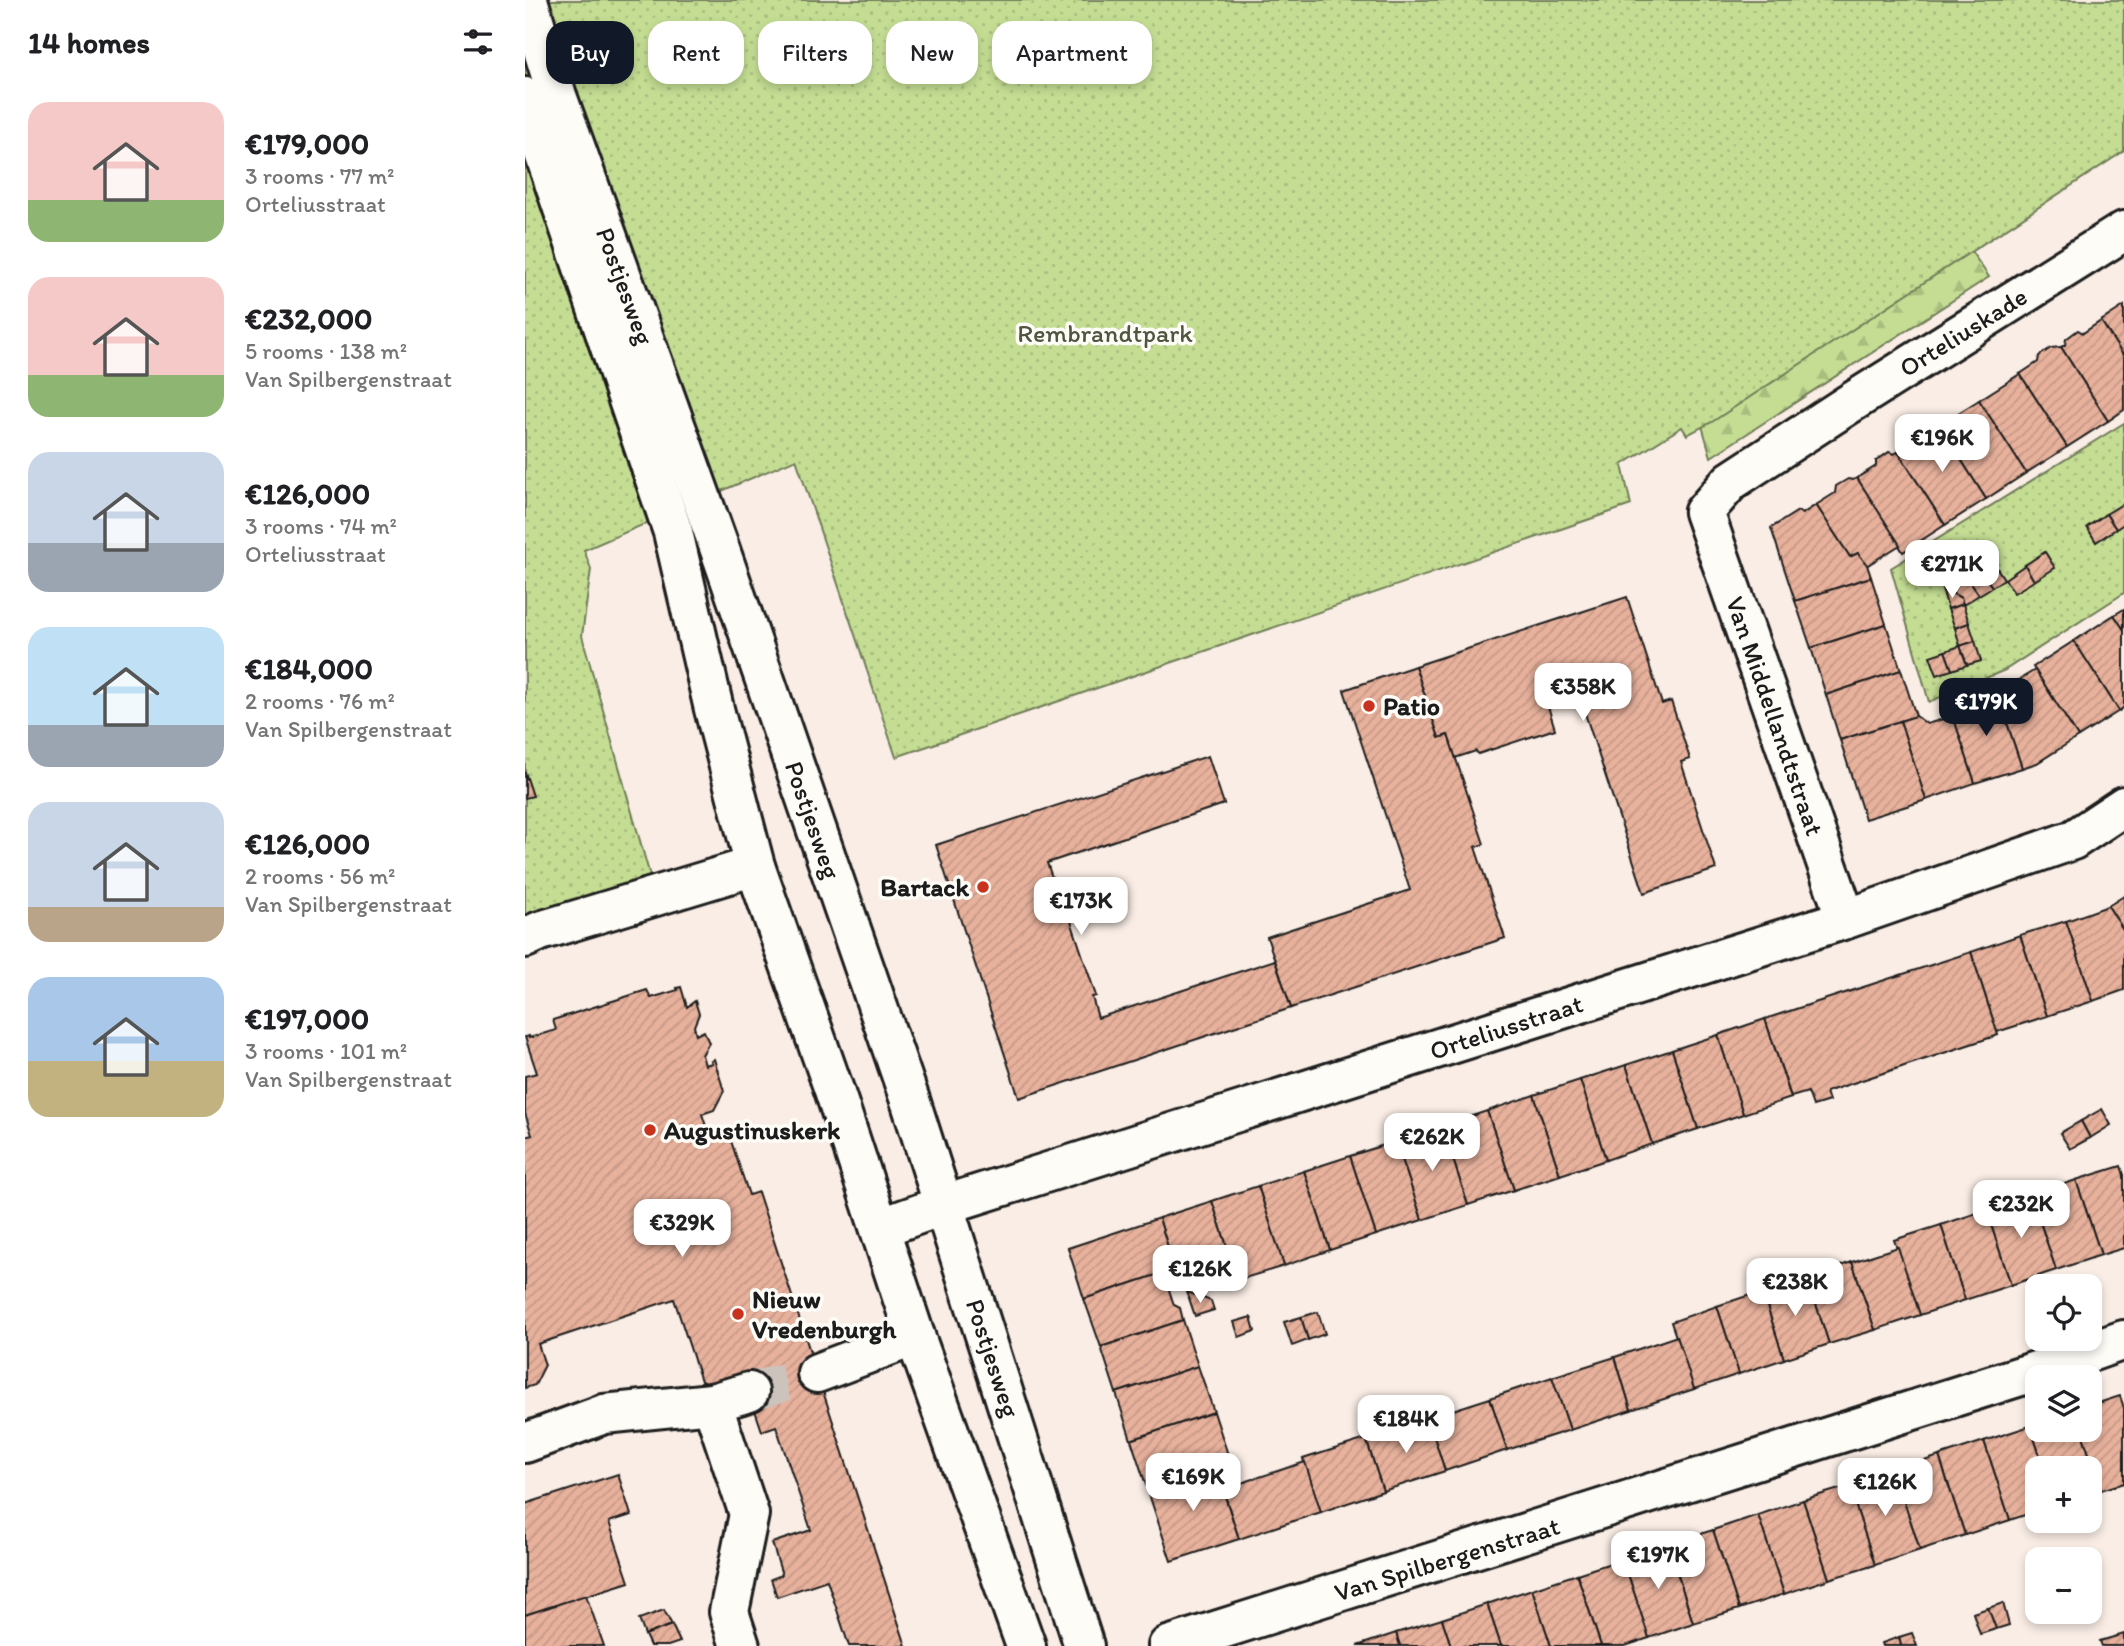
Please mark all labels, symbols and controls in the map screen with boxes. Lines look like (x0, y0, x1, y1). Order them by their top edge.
chip: Buy (546, 21, 634, 84)
chip: Rent (648, 21, 744, 84)
chip: Filters (758, 21, 872, 84)
chip: New (886, 21, 978, 84)
chip: Apartment (992, 21, 1152, 84)
icon: filters (459, 23, 497, 61)
text: 14 homes (28, 24, 150, 61)
text: €179,000 (245, 125, 369, 162)
icon: home (84, 130, 168, 214)
text: 3 rooms · 77 m² (245, 162, 395, 190)
text: Orteliusstraat (245, 190, 386, 218)
street label: Postjesweg (589, 223, 661, 350)
street label: Orteliuskade (1893, 280, 2033, 384)
text: €232,000 (245, 300, 373, 337)
icon: home (84, 305, 168, 389)
park label: Rembrandtpark (1017, 317, 1193, 349)
text: 5 rooms · 138 m² (245, 337, 407, 365)
text: Van Spilbergenstraat (245, 365, 452, 393)
pin: €196K (1893, 414, 1991, 474)
text: €196K (1911, 423, 1973, 451)
text: €126,000 (245, 475, 370, 512)
icon: home (84, 480, 168, 564)
text: 3 rooms · 74 m² (245, 512, 397, 540)
text: Orteliusstraat (245, 540, 386, 568)
pin: €271K (1903, 540, 2001, 600)
text: €271K (1921, 549, 1983, 577)
street label: Van Middellandtstraat (1719, 592, 1831, 840)
text: €184,000 (245, 650, 373, 687)
icon: home (84, 655, 168, 739)
pin: €358K (1534, 664, 1632, 723)
text: €358K (1550, 672, 1616, 700)
pin: €179K (1937, 678, 2035, 738)
text: 2 rooms · 76 m² (245, 687, 395, 715)
text: €179K (1955, 687, 2017, 715)
place label: Patio (1383, 690, 1440, 722)
marker: Patio (1361, 698, 1377, 714)
text: Van Spilbergenstraat (245, 715, 452, 743)
street label: Postjesweg (778, 757, 848, 884)
text: €126,000 (245, 825, 370, 862)
icon: home (84, 830, 168, 914)
text: 2 rooms · 56 m² (245, 862, 396, 890)
place label: Bartack (880, 871, 970, 903)
pin: €173K (1032, 878, 1130, 937)
marker: Bartack (975, 879, 991, 895)
text: €173K (1050, 886, 1112, 914)
text: Van Spilbergenstraat (245, 890, 452, 918)
street label: Orteliusstraat (1425, 987, 1587, 1067)
text: €197,000 (245, 1000, 369, 1037)
icon: home (84, 1005, 168, 1089)
text: 3 rooms · 101 m² (245, 1037, 407, 1065)
text: Van Spilbergenstraat (245, 1065, 452, 1093)
place label: Augustinuskerk (663, 1114, 841, 1146)
pin: €262K (1383, 1114, 1481, 1173)
marker: Augustinuskerk (642, 1122, 658, 1138)
text: €262K (1400, 1122, 1464, 1150)
pin: €232K (1972, 1180, 2070, 1240)
text: €232K (1989, 1189, 2053, 1217)
pin: €329K (633, 1200, 731, 1259)
text: €329K (650, 1208, 714, 1236)
pin: €126K (1151, 1246, 1249, 1305)
text: €126K (1169, 1254, 1231, 1282)
pin: €238K (1746, 1258, 1844, 1318)
text: €238K (1762, 1267, 1828, 1295)
map controls (2025, 1274, 2102, 1624)
button: locate (2025, 1274, 2102, 1351)
place label: Nieuw Vredenburgh (752, 1283, 897, 1345)
street label: Postjesweg (959, 1295, 1027, 1422)
marker: Nieuw Vredenburgh (730, 1306, 746, 1322)
button: layers (2025, 1365, 2102, 1442)
pin: €184K (1357, 1396, 1455, 1455)
text: €184K (1374, 1404, 1438, 1432)
pin: €169K (1144, 1454, 1242, 1513)
button: + (2025, 1456, 2102, 1533)
pin: €126K (1836, 1458, 1934, 1518)
text: €169K (1162, 1462, 1224, 1490)
text: €126K (1854, 1467, 1916, 1495)
street label: Van Spilbergenstraat (1331, 1509, 1564, 1608)
pin: €197K (1609, 1532, 1707, 1591)
text: €197K (1627, 1540, 1689, 1568)
button: − (2025, 1547, 2102, 1624)

